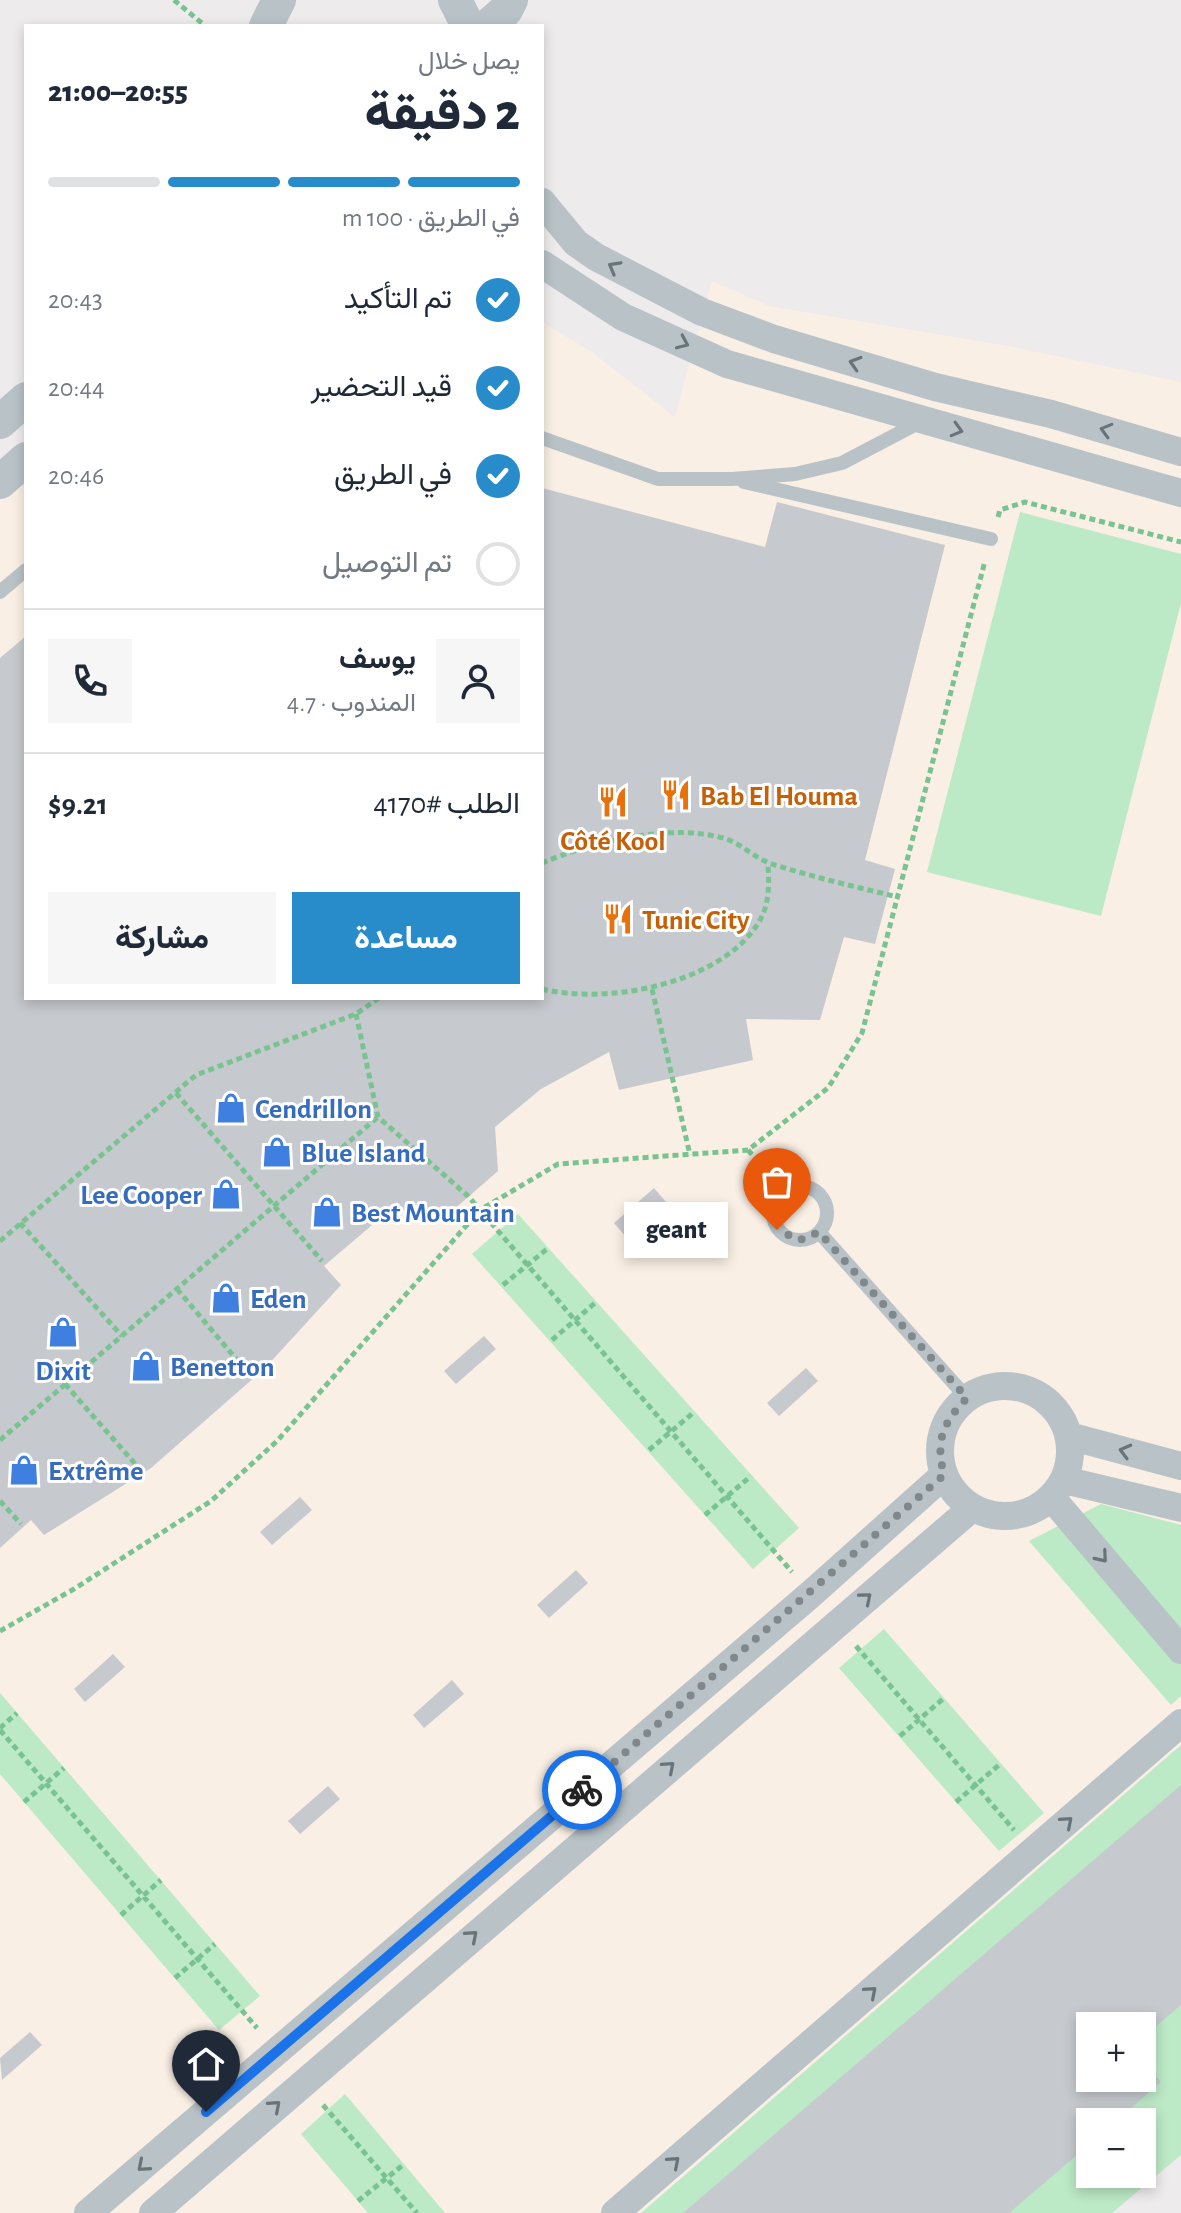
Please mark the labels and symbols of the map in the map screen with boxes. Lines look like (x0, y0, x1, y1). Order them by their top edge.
one-way arrow (609, 261, 623, 277)
one-way arrow (675, 333, 689, 349)
one-way arrow (849, 356, 862, 372)
one-way arrow (949, 421, 963, 437)
one-way arrow (1100, 423, 1114, 439)
restaurant icon: Bab El Houma (659, 778, 693, 812)
place label: Bab El Houma (700, 783, 858, 811)
restaurant icon: Côté Kool (596, 785, 630, 819)
place label: Côté Kool (560, 828, 666, 856)
restaurant icon: Tunic City (601, 902, 635, 936)
place label: Tunic City (642, 907, 750, 935)
shop icon: Cendrillon (214, 1091, 248, 1125)
place label: Cendrillon (255, 1096, 372, 1124)
shop icon: Blue Island (260, 1135, 294, 1169)
place label: Blue Island (301, 1140, 426, 1168)
pin (743, 1148, 811, 1230)
shop icon: Lee Cooper (209, 1177, 243, 1211)
place label: Lee Cooper (80, 1182, 202, 1210)
shop icon: Best Mountain (310, 1195, 344, 1229)
place label: Best Mountain (351, 1200, 515, 1228)
callout: geant (625, 1202, 729, 1258)
shop icon: Eden (209, 1281, 243, 1315)
place label: Eden (250, 1286, 307, 1314)
shop icon: Dixit (46, 1315, 80, 1349)
shop icon: Benetton (129, 1349, 163, 1383)
place label: Benetton (170, 1354, 275, 1382)
place label: Dixit (35, 1358, 91, 1386)
one-way arrow (1118, 1444, 1132, 1460)
shop icon: Extrême (7, 1453, 41, 1487)
place label: Extrême (48, 1458, 143, 1486)
one-way arrow (1092, 1547, 1107, 1562)
one-way arrow (857, 1593, 872, 1608)
courier (542, 1750, 622, 1830)
one-way arrow (660, 1762, 674, 1777)
one-way arrow (1058, 1817, 1073, 1832)
one-way arrow (462, 1931, 477, 1946)
one-way arrow (861, 1987, 876, 2002)
pin (172, 2030, 240, 2112)
one-way arrow (265, 2101, 280, 2116)
one-way arrow (138, 2156, 153, 2171)
one-way arrow (665, 2157, 680, 2172)

